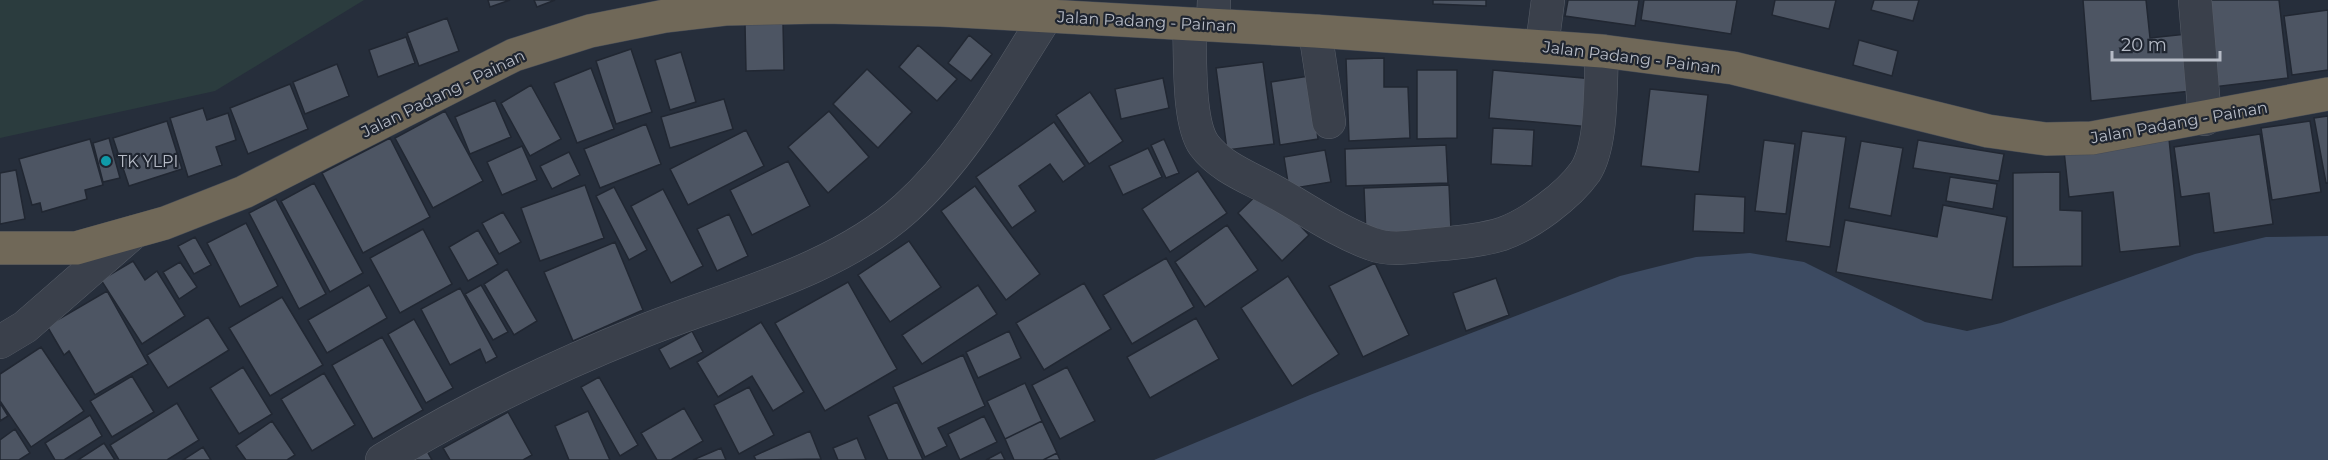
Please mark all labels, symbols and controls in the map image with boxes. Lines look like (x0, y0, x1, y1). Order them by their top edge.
street label: Jalan Padang - Painan (1056, 7, 1237, 36)
scale bar (2112, 24, 2220, 62)
text: 20 m (2121, 34, 2167, 56)
street label: Jalan Padang - Painan (1541, 37, 1722, 78)
street label: Jalan Padang - Painan (357, 46, 528, 142)
street label: Jalan Padang - Painan (2088, 98, 2269, 148)
place label: TK YLPI (118, 152, 178, 171)
marker: TK YLPI (99, 154, 113, 168)

